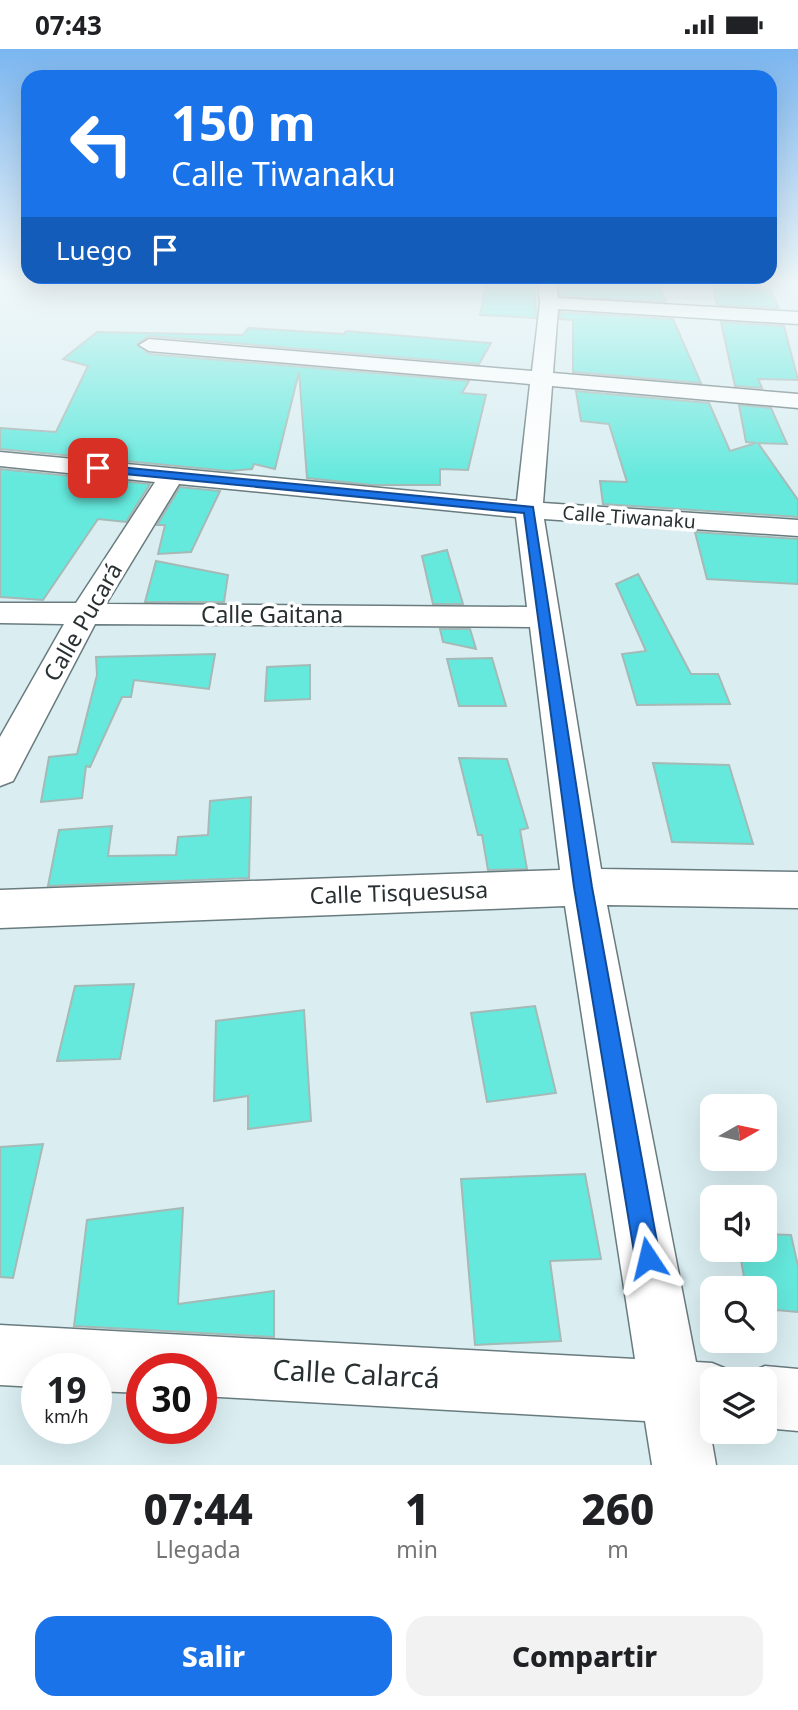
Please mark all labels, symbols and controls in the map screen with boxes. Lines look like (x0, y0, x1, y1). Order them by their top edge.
text: 07:43 (35, 7, 102, 43)
text: 150 m (171, 89, 316, 155)
icon: left (56, 98, 147, 189)
text: Calle Tiwanaku (171, 152, 396, 195)
icon: arrive (146, 231, 184, 269)
text: Luego (56, 232, 132, 268)
pin (68, 438, 128, 498)
icon: arrive (79, 449, 117, 487)
street label: Calle Tiwanaku (562, 499, 696, 535)
street label: Calle Pucará (35, 556, 129, 687)
street label: Calle Gaitana (201, 598, 343, 630)
street label: Calle Tisquesusa (309, 873, 489, 911)
north arrow (700, 1094, 777, 1171)
map controls (700, 1094, 777, 1444)
button: sound (700, 1185, 777, 1262)
position arrow (611, 1221, 685, 1295)
button: search (700, 1276, 777, 1353)
street label: Calle Calarcá (271, 1350, 441, 1396)
speed limit sign: 30 (126, 1353, 217, 1444)
text: 19 (46, 1366, 87, 1413)
button: layers (700, 1367, 777, 1444)
text: km/h (44, 1404, 89, 1428)
text: 07:44 (144, 1480, 253, 1537)
text: 1 (405, 1480, 429, 1537)
text: 260 (582, 1480, 654, 1537)
text: Llegada (156, 1533, 241, 1565)
text: min (396, 1533, 438, 1565)
text: m (607, 1533, 629, 1565)
button: Salir (35, 1616, 392, 1696)
button: Compartir (406, 1616, 763, 1696)

